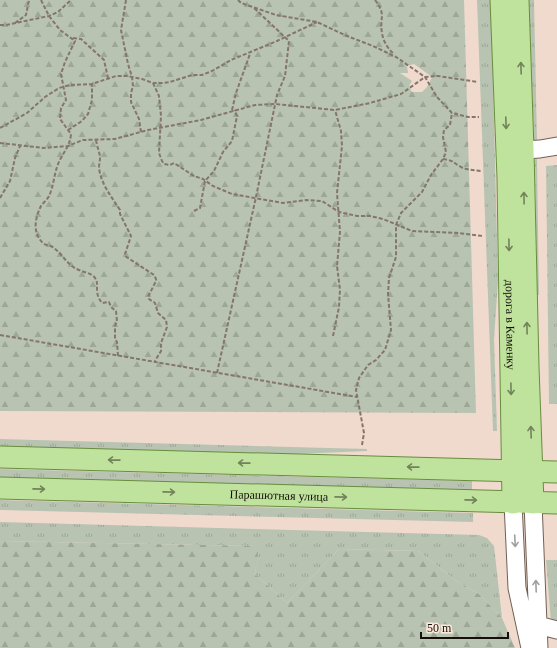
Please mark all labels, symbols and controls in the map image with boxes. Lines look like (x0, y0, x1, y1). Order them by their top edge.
one-way arrow (517, 62, 524, 75)
one-way arrow (502, 116, 509, 129)
one-way arrow (521, 192, 528, 205)
one-way arrow (505, 238, 512, 251)
street label: дорога в Каменку (503, 280, 518, 370)
one-way arrow (523, 322, 531, 335)
one-way arrow (507, 382, 515, 395)
one-way arrow (527, 426, 534, 439)
one-way arrow (108, 456, 121, 463)
one-way arrow (238, 459, 251, 467)
one-way arrow (407, 463, 420, 471)
one-way arrow (32, 485, 45, 493)
street label: Парашютная улица (229, 487, 329, 504)
one-way arrow (162, 489, 175, 496)
one-way arrow (334, 493, 347, 501)
one-way arrow (464, 496, 477, 504)
one-way arrow (511, 534, 518, 547)
one-way arrow (532, 580, 540, 593)
scale bar (421, 614, 508, 640)
text: 50 m (427, 621, 452, 635)

